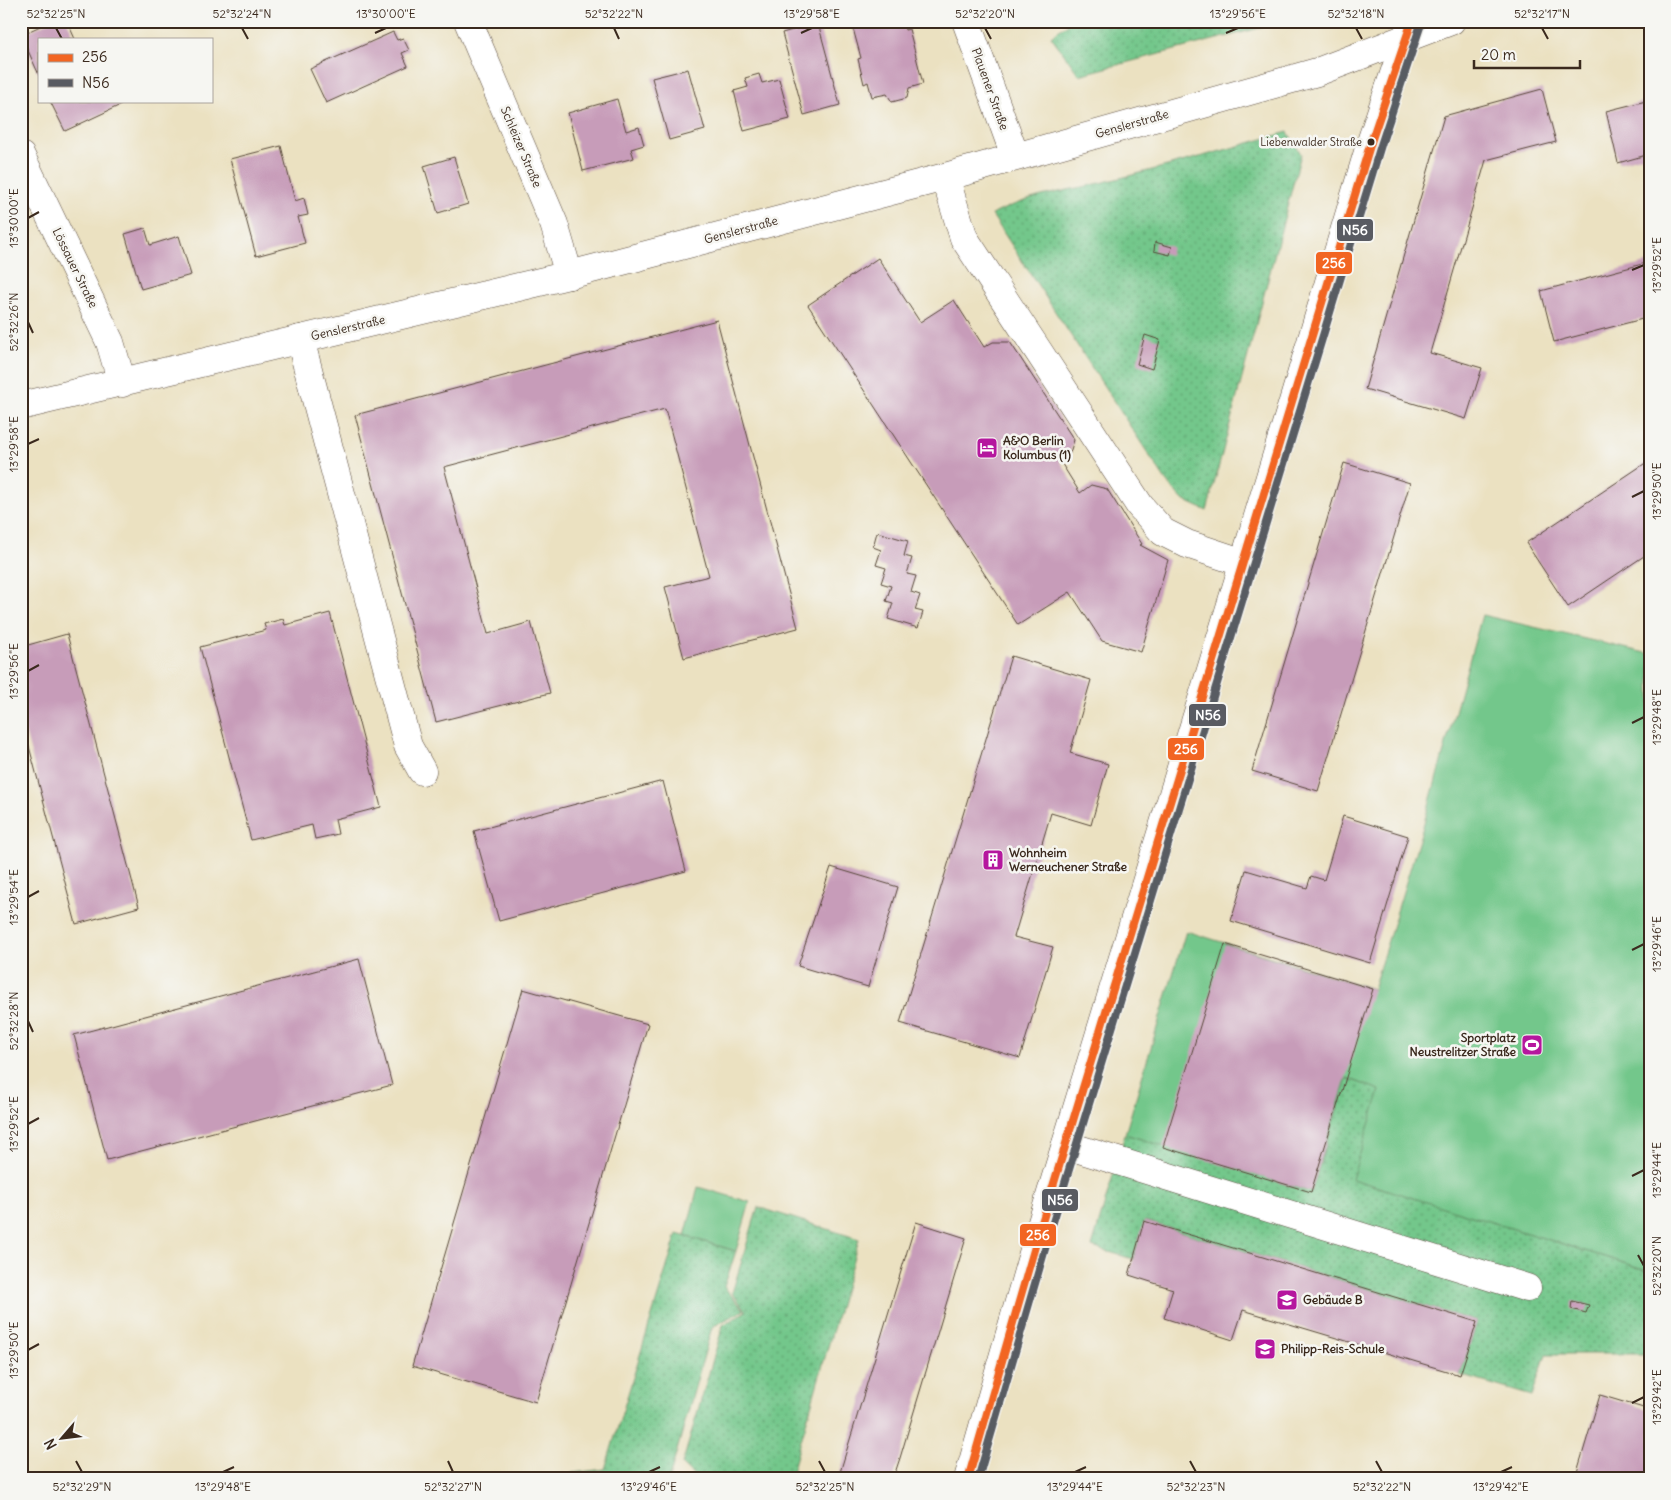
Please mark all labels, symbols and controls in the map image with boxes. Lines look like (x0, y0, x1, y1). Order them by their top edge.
text: 52°32'25"N (26, 6, 86, 21)
text: 52°32'24"N (213, 6, 271, 21)
text: 13°30'00"E (356, 6, 416, 21)
text: 52°32'22"N (585, 6, 643, 21)
text: 13°29'58"E (784, 6, 840, 21)
text: 52°32'20"N (955, 6, 1015, 21)
text: 13°29'56"E (1210, 6, 1266, 21)
text: 52°32'18"N (1327, 6, 1385, 21)
text: 52°32'17"N (1514, 6, 1570, 21)
legend (38, 38, 212, 102)
scale bar (1474, 38, 1580, 70)
text: 20 m (1481, 45, 1516, 64)
street label: Plauener Straße (969, 46, 1012, 132)
text: 256 (82, 47, 108, 66)
text: N56 (82, 73, 110, 92)
street label: Schleizer Straße (498, 104, 545, 190)
street label: Genslerstraße (1093, 106, 1170, 141)
place label: Liebenwalder Straße (1260, 135, 1362, 149)
marker: Liebenwalder Straße (1366, 137, 1376, 147)
text: 13°30'00"E (6, 188, 21, 248)
street label: Genslerstraße (702, 212, 779, 247)
line badge: N56 (1336, 218, 1374, 242)
text: N56 (1342, 221, 1368, 239)
street label: Lössauer Straße (50, 225, 101, 310)
text: 13°29'52"E (1649, 237, 1664, 293)
line badge: 256 (1315, 251, 1353, 275)
text: 256 (1322, 254, 1346, 272)
text: 52°32'26"N (6, 292, 21, 352)
street label: Genslerstraße (309, 312, 386, 343)
text: 13°29'58"E (6, 416, 21, 472)
place label: A&O Berlin Kolumbus (1) (1003, 433, 1071, 463)
hotel icon: A&O Berlin Kolumbus (1) (975, 436, 999, 460)
text: 13°29'50"E (1649, 462, 1664, 520)
text: 13°29'56"E (6, 643, 21, 699)
text: 13°29'48"E (1649, 689, 1664, 745)
line badge: N56 (1188, 703, 1227, 727)
text: N56 (1195, 706, 1221, 724)
line badge: 256 (1167, 737, 1205, 761)
text: 256 (1174, 740, 1198, 758)
place label: Wohnheim Werneuchener Straße (1009, 845, 1128, 874)
building icon: Wohnheim Werneuchener Straße (981, 848, 1005, 872)
text: 13°29'54"E (6, 869, 21, 925)
text: 13°29'46"E (1649, 916, 1664, 972)
text: 52°32'28"N (6, 991, 21, 1051)
place label: Sportplatz Neustrelitzer Straße (1410, 1030, 1517, 1059)
sports icon: Sportplatz Neustrelitzer Straße (1520, 1033, 1544, 1057)
text: 13°29'52"E (6, 1096, 21, 1152)
text: 13°29'44"E (1649, 1142, 1664, 1198)
line badge: N56 (1041, 1188, 1079, 1212)
text: N56 (1047, 1191, 1073, 1209)
line badge: 256 (1019, 1223, 1057, 1247)
text: 256 (1026, 1226, 1050, 1244)
text: 52°32'20"N (1649, 1236, 1664, 1296)
school or university icon: Gebäude B (1275, 1288, 1299, 1312)
place label: Gebäude B (1303, 1292, 1363, 1307)
text: 13°29'50"E (6, 1321, 21, 1379)
school or university icon: Philipp-Reis-Schule (1253, 1337, 1277, 1361)
place label: Philipp-Reis-Schule (1281, 1341, 1385, 1357)
text: 13°29'42"E (1649, 1369, 1664, 1425)
north arrow (38, 1412, 88, 1462)
text: N (40, 1436, 61, 1453)
text: 52°32'29"N (52, 1479, 112, 1494)
text: 13°29'48"E (195, 1479, 251, 1494)
text: 52°32'27"N (424, 1479, 482, 1494)
text: 13°29'46"E (621, 1479, 677, 1494)
text: 52°32'25"N (795, 1479, 855, 1494)
text: 13°29'44"E (1047, 1479, 1103, 1494)
text: 52°32'23"N (1167, 1479, 1225, 1494)
text: 52°32'22"N (1353, 1479, 1411, 1494)
text: 13°29'42"E (1473, 1479, 1529, 1494)

